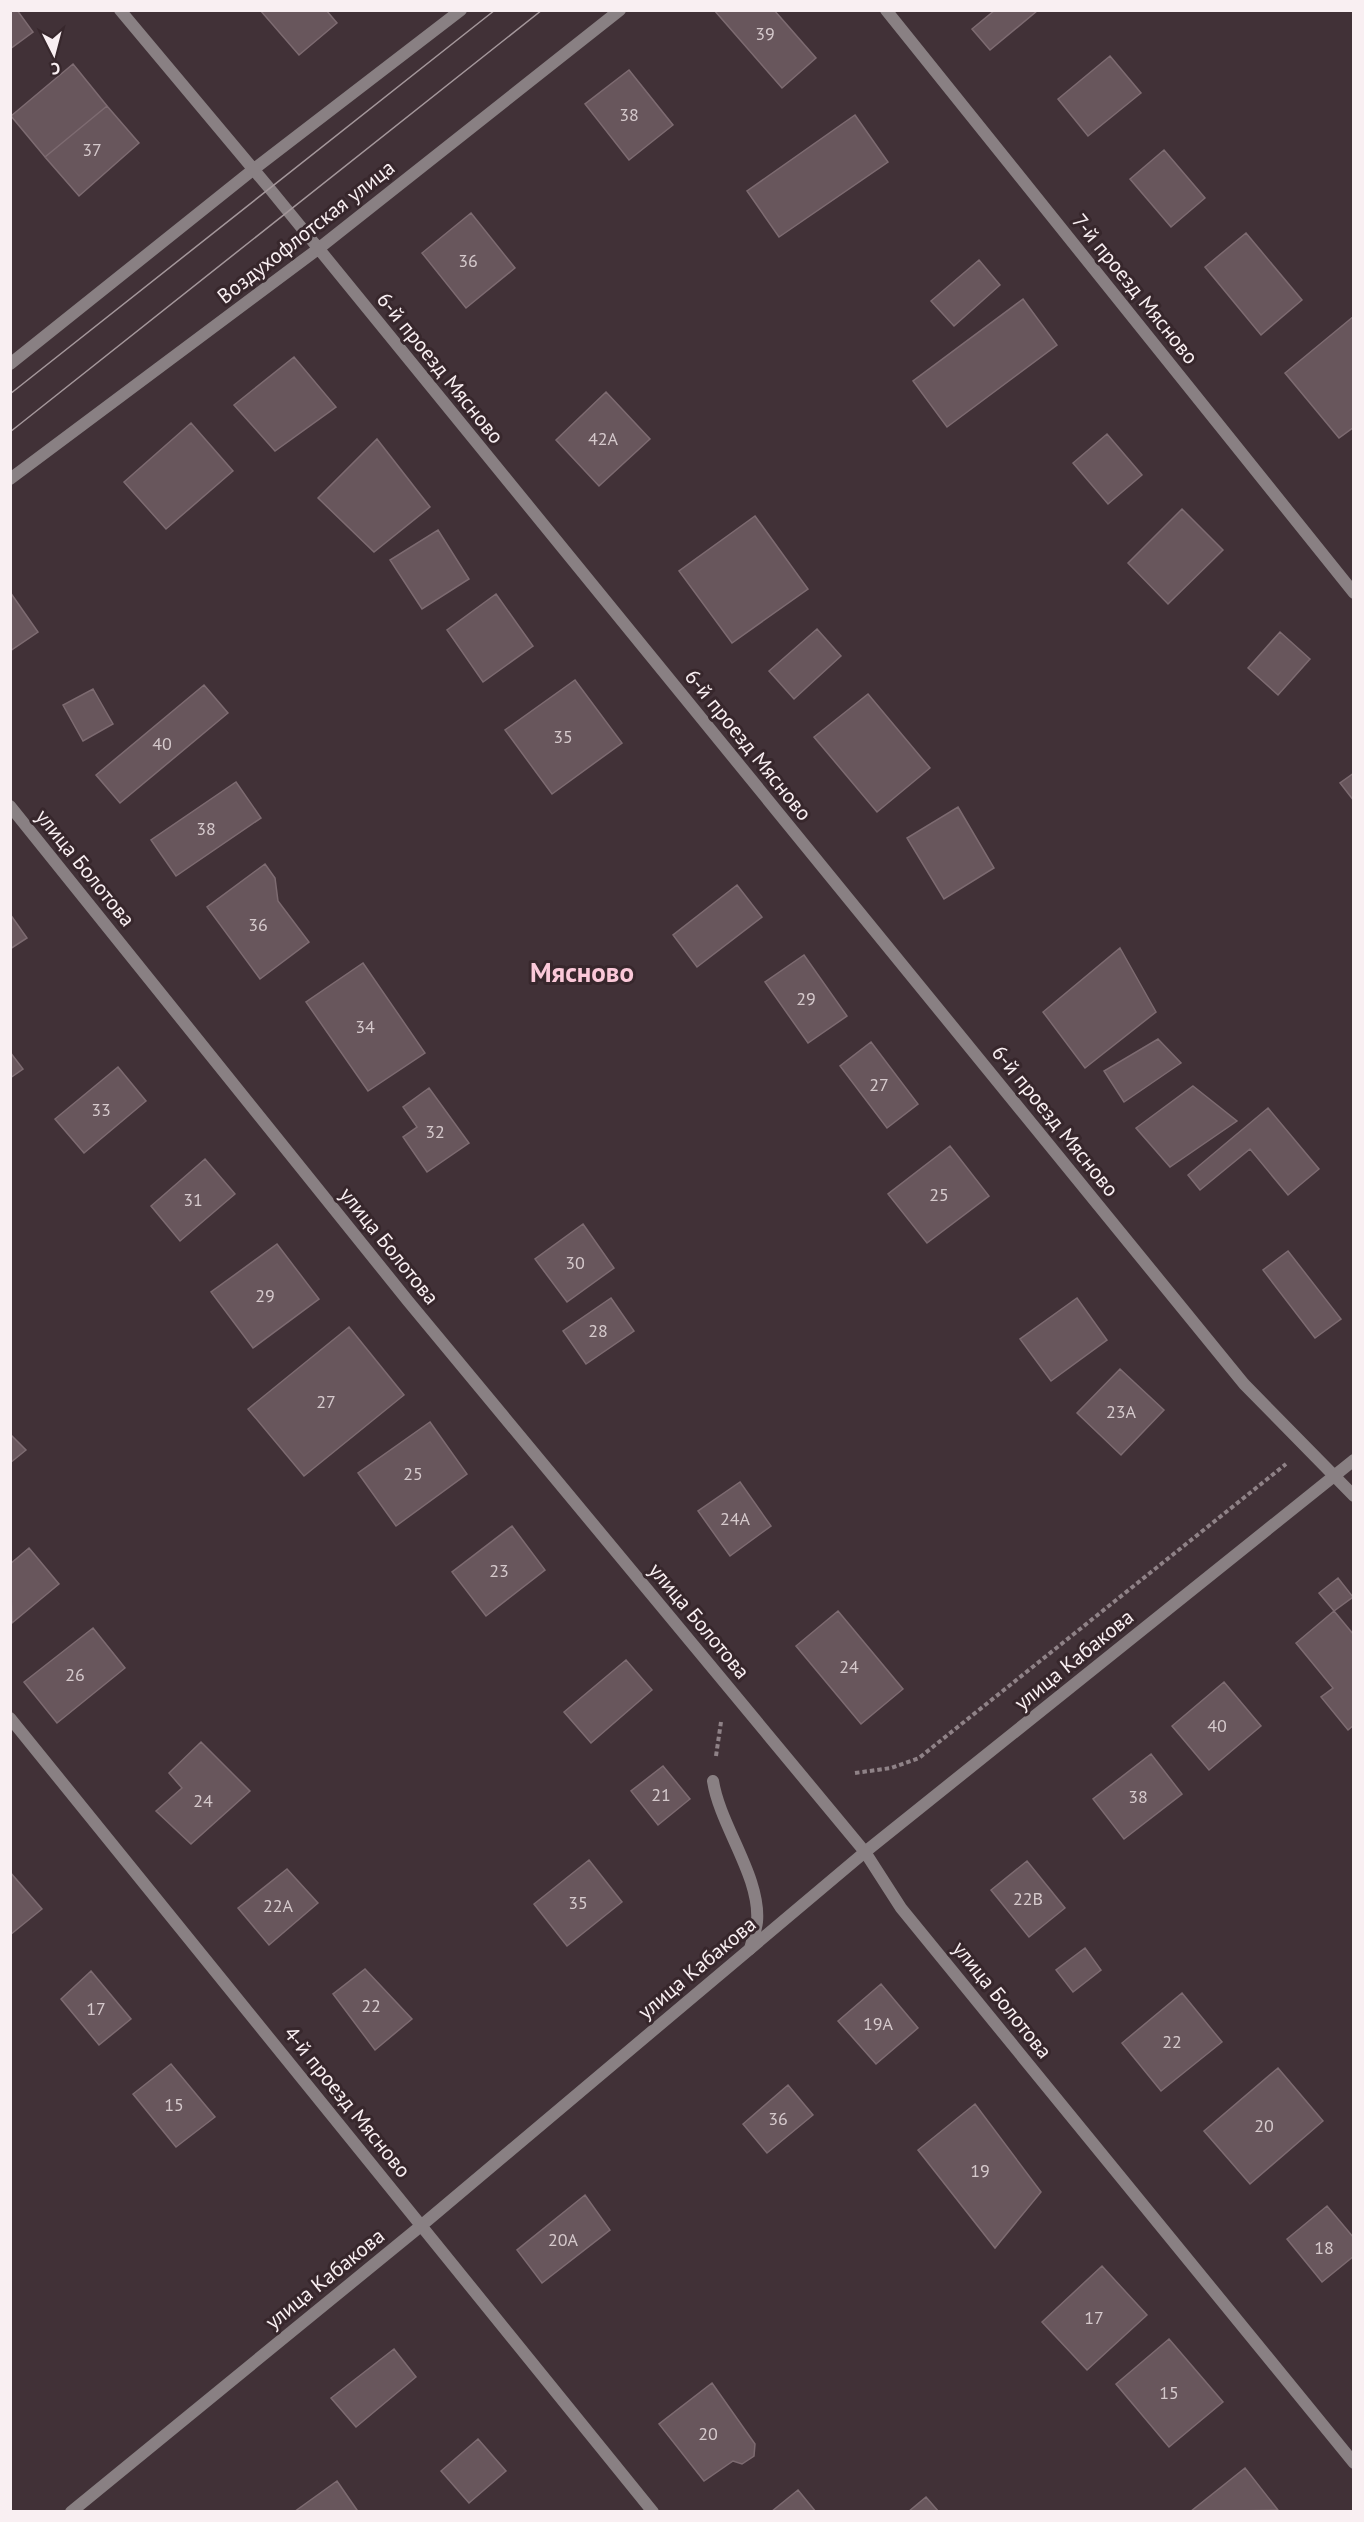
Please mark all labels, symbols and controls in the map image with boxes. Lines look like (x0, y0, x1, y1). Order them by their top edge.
house number: 39 (755, 22, 775, 45)
north arrow (24, 24, 84, 84)
text: С (50, 59, 61, 79)
house number: 38 (619, 103, 639, 126)
house number: 37 (82, 138, 102, 161)
street label: Воздухофлотская улица (211, 154, 400, 309)
street label: 7-й проезд Мясново (1066, 208, 1204, 369)
house number: 36 (458, 249, 478, 272)
street label: 6-й проезд Мясново (371, 286, 510, 449)
house number: 42А (588, 427, 619, 450)
street label: 6-й проезд Мясново (679, 663, 818, 826)
house number: 35 (553, 725, 573, 748)
house number: 40 (152, 732, 172, 755)
street label: улица Болотова (30, 803, 141, 932)
house number: 38 (196, 817, 216, 840)
house number: 36 (248, 913, 268, 936)
district label: Мясново (530, 955, 634, 989)
house number: 29 (796, 987, 816, 1010)
house number: 34 (355, 1015, 375, 1038)
street label: 6-й проезд Мясново (986, 1039, 1125, 1202)
house number: 27 (869, 1073, 889, 1096)
house number: 33 (91, 1098, 111, 1121)
house number: 32 (425, 1120, 445, 1143)
street label: улица Болотова (334, 1181, 445, 1310)
house number: 25 (929, 1183, 949, 1206)
house number: 31 (183, 1188, 203, 1211)
house number: 30 (565, 1251, 585, 1274)
house number: 29 (255, 1284, 275, 1307)
house number: 28 (588, 1319, 608, 1342)
house number: 27 (316, 1390, 336, 1413)
house number: 23А (1106, 1400, 1137, 1423)
house number: 25 (403, 1462, 423, 1485)
house number: 24А (720, 1507, 751, 1530)
street label: улица Болотова (643, 1557, 756, 1684)
house number: 23 (489, 1559, 509, 1582)
street label: улица Кабакова (1008, 1603, 1139, 1716)
house number: 24 (839, 1655, 859, 1678)
house number: 26 (65, 1663, 85, 1686)
house number: 40 (1207, 1714, 1227, 1737)
house number: 21 (651, 1783, 671, 1806)
house number: 38 (1128, 1785, 1148, 1808)
house number: 24 (193, 1789, 213, 1812)
house number: 22В (1013, 1887, 1043, 1910)
house number: 35 (568, 1891, 588, 1914)
house number: 22А (263, 1894, 294, 1917)
street label: улица Кабакова (632, 1910, 761, 2025)
street label: улица Болотова (947, 1935, 1058, 2064)
house number: 22 (361, 1994, 381, 2017)
house number: 17 (86, 1997, 106, 2020)
house number: 19А (863, 2012, 894, 2035)
street label: 4-й проезд Мясново (278, 2020, 417, 2183)
house number: 22 (1162, 2030, 1182, 2053)
house number: 15 (164, 2093, 184, 2116)
house number: 36 (768, 2107, 788, 2130)
house number: 20 (1254, 2114, 1274, 2137)
house number: 19 (970, 2159, 990, 2182)
street label: улица Кабакова (259, 2222, 390, 2335)
house number: 20А (548, 2228, 579, 2251)
house number: 18 (1314, 2236, 1334, 2259)
house number: 17 (1084, 2306, 1104, 2329)
house number: 15 (1159, 2381, 1179, 2404)
house number: 20 (698, 2422, 718, 2445)

